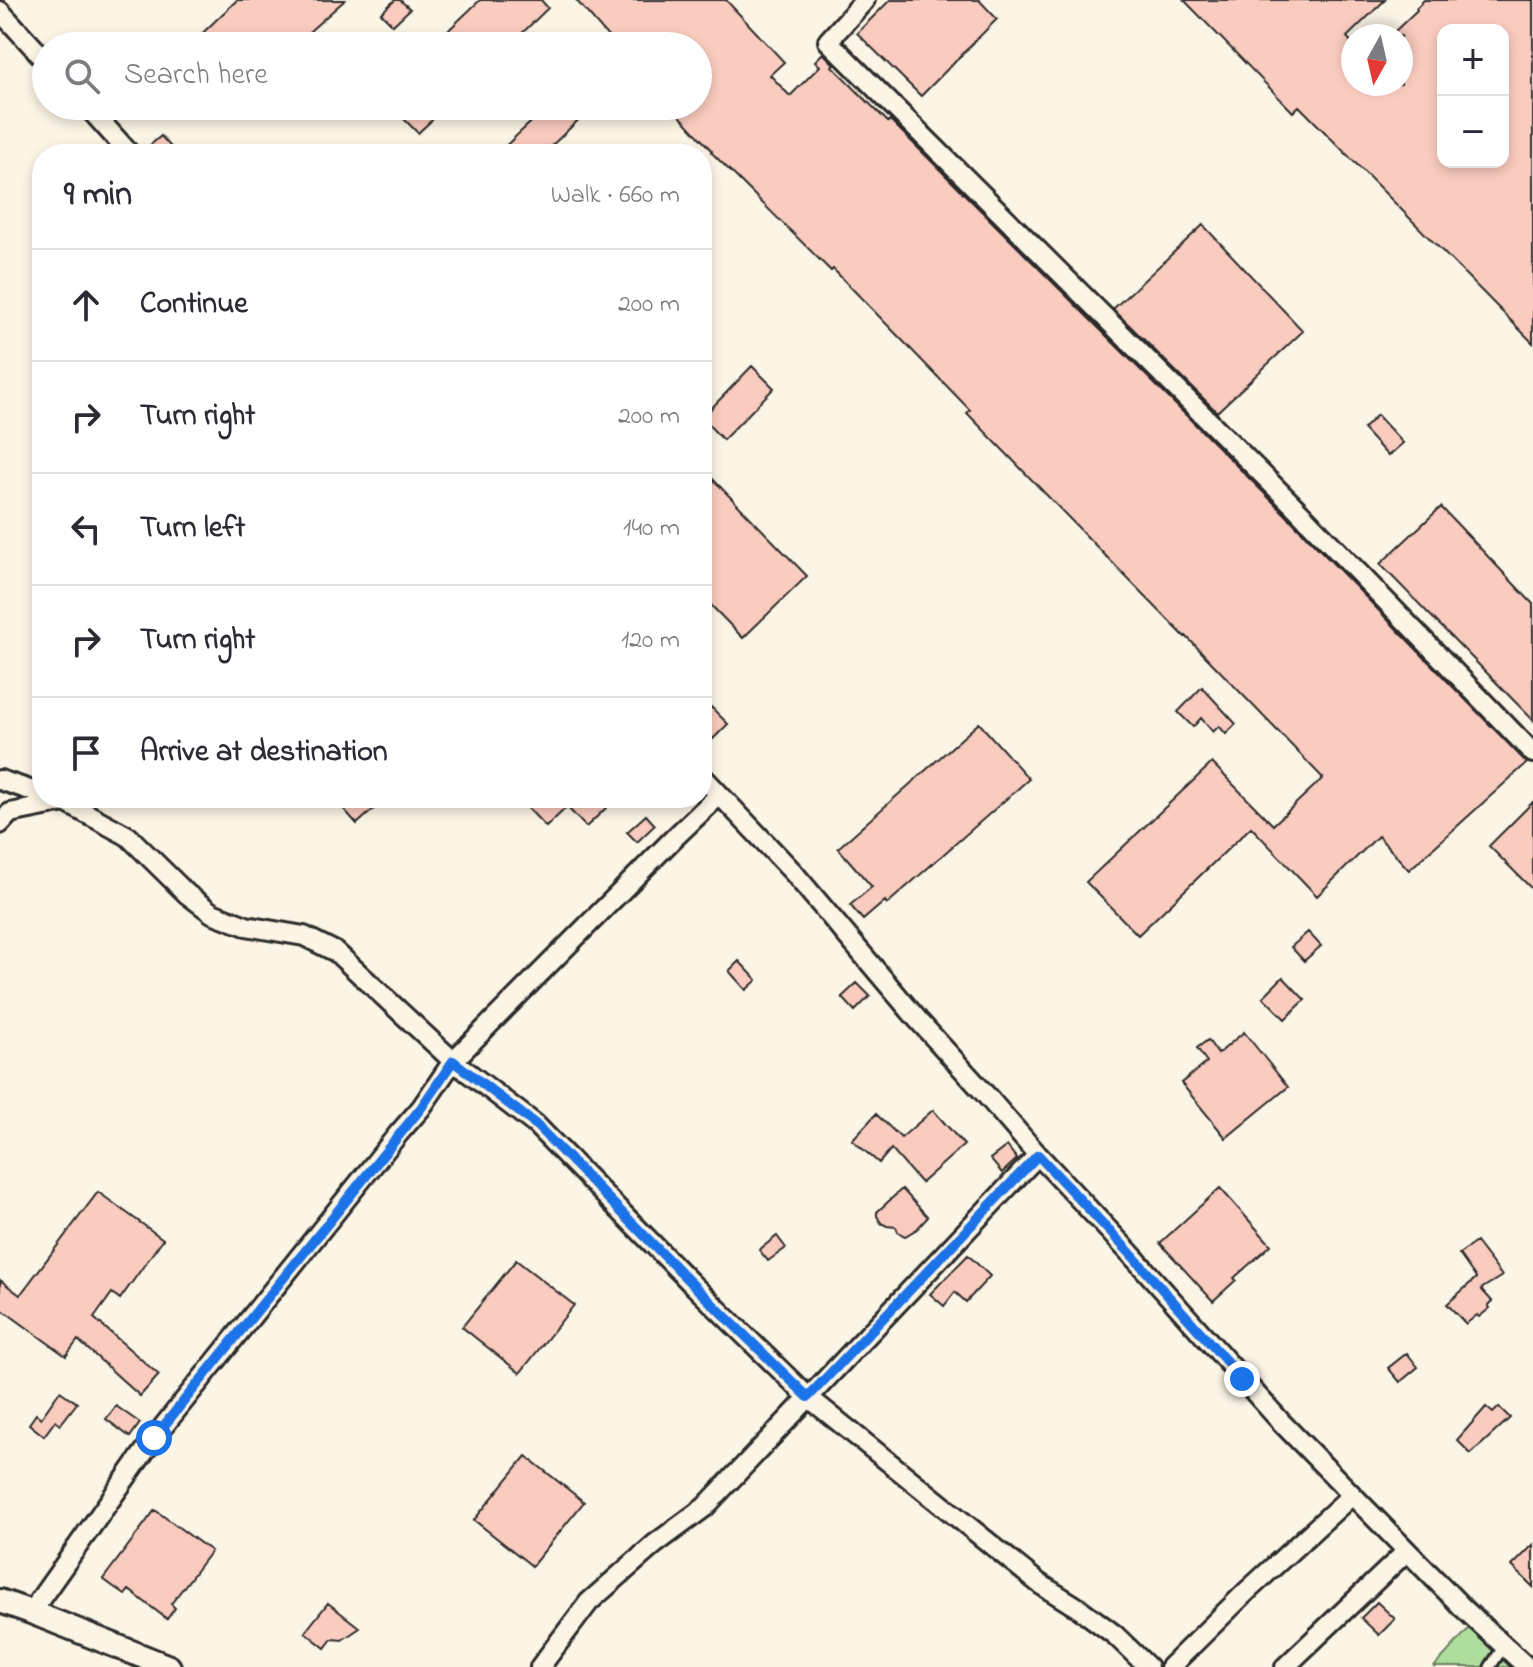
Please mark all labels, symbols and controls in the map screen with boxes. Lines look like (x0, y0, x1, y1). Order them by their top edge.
north arrow (1341, 24, 1413, 96)
map controls (1437, 24, 1509, 168)
button: + (1437, 24, 1509, 96)
search box (32, 32, 712, 120)
icon: search (60, 54, 104, 98)
text: Search here (124, 54, 268, 98)
button: − (1437, 96, 1509, 168)
text: 9 min (64, 171, 132, 221)
text: Walk · 660 m (551, 177, 680, 215)
icon: ahead (64, 283, 108, 327)
text: Continue (140, 283, 248, 327)
text: 200 m (618, 286, 680, 324)
icon: right (64, 395, 108, 439)
text: Turn right (140, 395, 255, 439)
text: 200 m (618, 398, 680, 436)
icon: left (64, 507, 108, 551)
text: Turn left (140, 507, 245, 551)
text: 140 m (623, 510, 680, 548)
icon: right (64, 619, 108, 663)
text: Turn right (140, 619, 255, 663)
text: 120 m (621, 622, 680, 660)
icon: arrive (64, 731, 108, 775)
text: Arrive at destination (140, 731, 388, 775)
route end (1224, 1361, 1260, 1397)
route start (136, 1420, 172, 1456)

